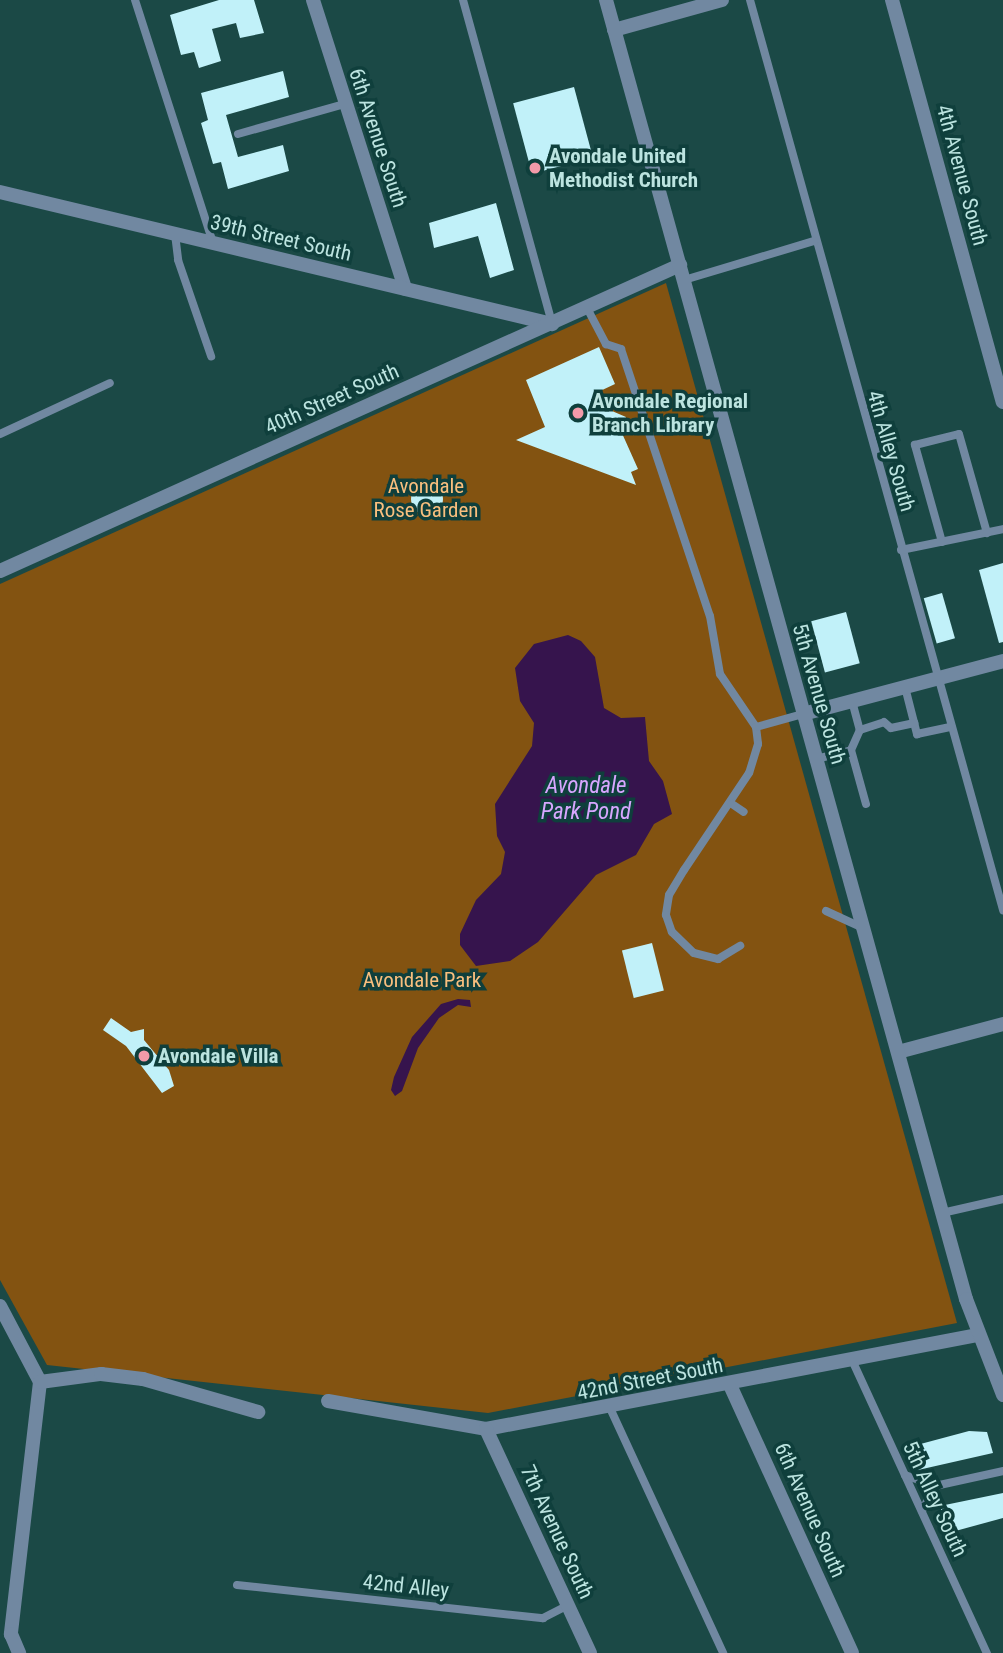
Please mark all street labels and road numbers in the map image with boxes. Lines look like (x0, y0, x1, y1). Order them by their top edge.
street label: 6th Avenue South (344, 65, 412, 211)
street label: 4th Avenue South (931, 102, 993, 248)
street label: 39th Street South (208, 210, 354, 266)
street label: 40th Street South (261, 358, 403, 440)
street label: 4th Alley South (862, 388, 920, 514)
street label: 5th Avenue South (787, 621, 851, 767)
street label: 42nd Street South (575, 1353, 725, 1405)
street label: 5th Alley South (897, 1437, 973, 1561)
street label: 6th Avenue South (769, 1439, 851, 1581)
street label: 7th Avenue South (515, 1461, 599, 1603)
street label: 42nd Alley (362, 1569, 450, 1603)

